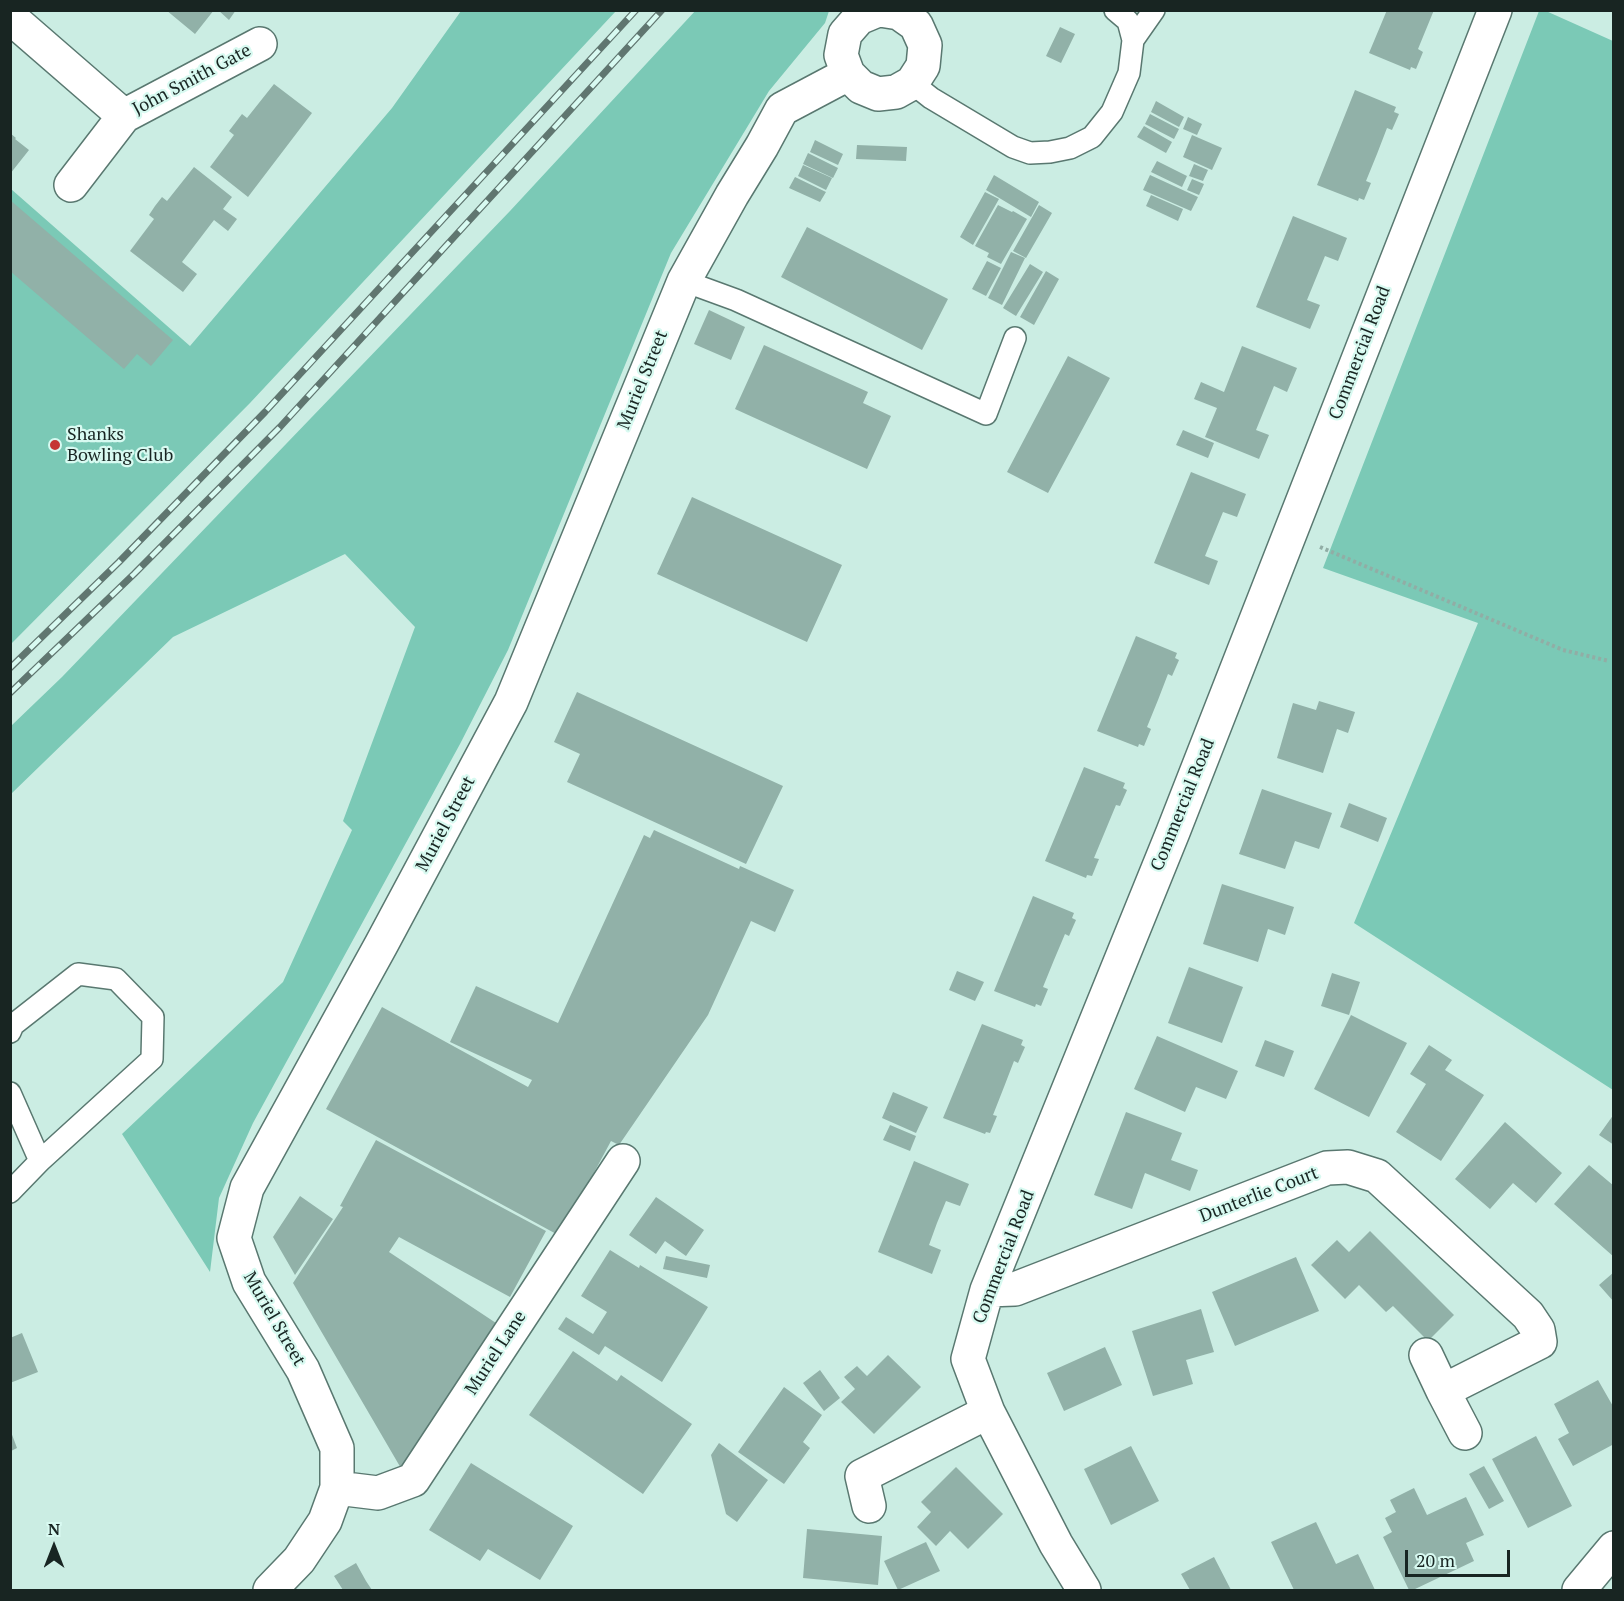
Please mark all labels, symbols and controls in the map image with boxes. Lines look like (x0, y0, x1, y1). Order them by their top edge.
street label: John Smith Gate (129, 40, 255, 120)
street label: Commercial Road (1325, 283, 1395, 423)
street label: Muriel Street (613, 327, 673, 433)
place label: Shanks Bowling Club (67, 424, 173, 466)
marker: Shanks Bowling Club (48, 438, 62, 452)
street label: Commercial Road (1147, 736, 1219, 874)
street label: Muriel Street (412, 773, 480, 875)
street label: Dunterlie Court (1196, 1162, 1322, 1228)
street label: Commercial Road (969, 1187, 1039, 1327)
street label: Muriel Street (238, 1268, 310, 1370)
street label: Muriel Lane (461, 1307, 531, 1399)
north arrow (24, 1517, 84, 1577)
text: N (48, 1518, 60, 1540)
scale bar (1408, 1538, 1513, 1576)
text: 20 m (1416, 1548, 1455, 1572)

